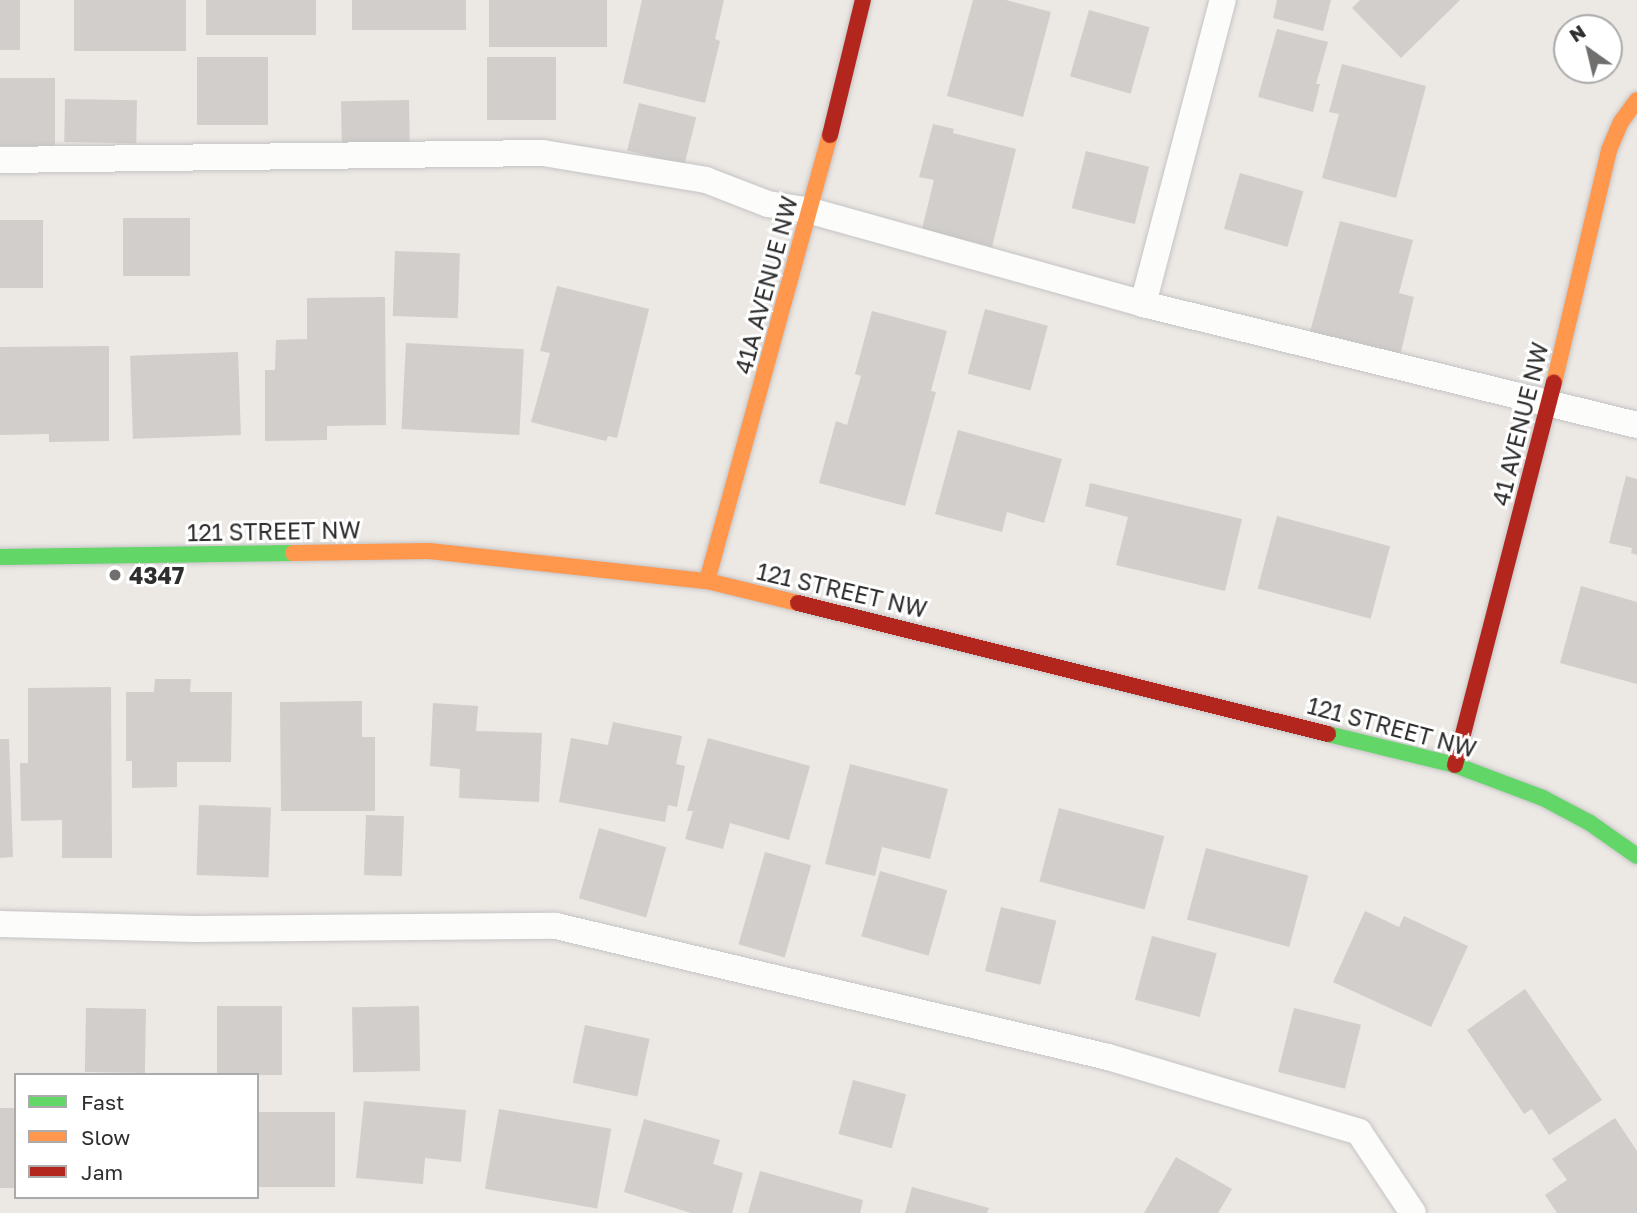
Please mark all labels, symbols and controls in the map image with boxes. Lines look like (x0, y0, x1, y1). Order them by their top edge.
north arrow (1553, 14, 1623, 84)
text: N (1565, 19, 1590, 46)
street label: 41A AVENUE NW (729, 193, 803, 377)
street label: 41 AVENUE NW (1486, 339, 1554, 509)
street label: 121 STREET NW (187, 516, 361, 546)
street label: 121 STREET NW (754, 557, 930, 623)
place label: 4347 (129, 561, 184, 589)
marker: 4347 (107, 567, 123, 583)
street label: 121 STREET NW (1305, 691, 1479, 763)
legend (14, 1073, 259, 1199)
text: Fast (81, 1089, 124, 1115)
text: Slow (81, 1124, 130, 1150)
text: Jam (81, 1159, 123, 1185)

